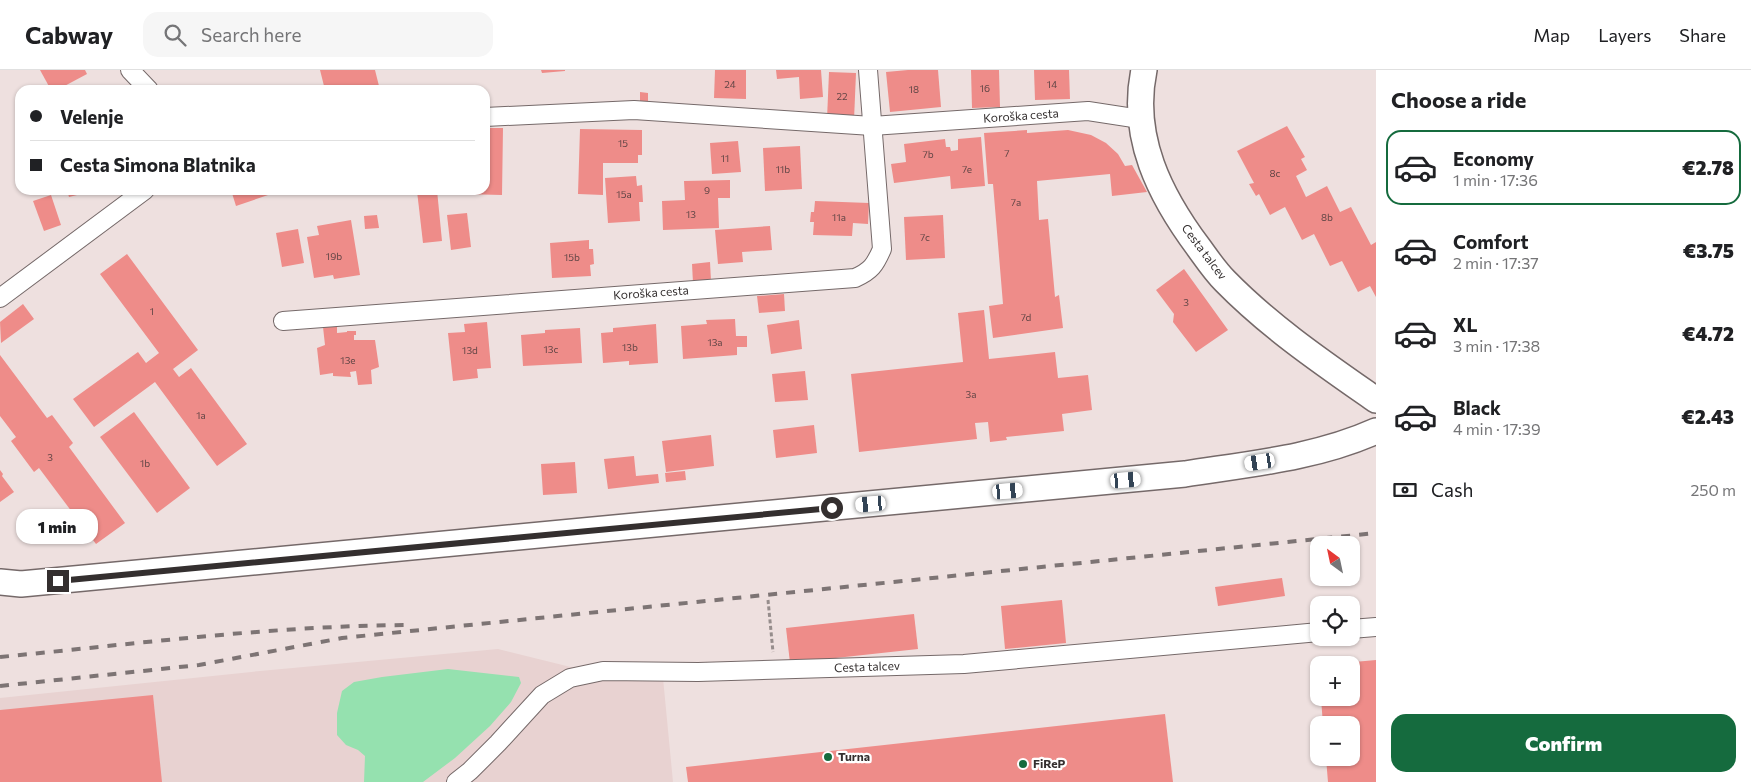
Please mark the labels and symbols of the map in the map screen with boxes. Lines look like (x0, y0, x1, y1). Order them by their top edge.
house number: 24 (724, 78, 736, 90)
house number: 14 (1047, 78, 1057, 90)
house number: 16 (980, 82, 990, 94)
house number: 18 (909, 83, 919, 95)
house number: 22 (836, 90, 848, 102)
street label: Koroška cesta (983, 105, 1059, 125)
house number: 15 (618, 137, 628, 149)
house number: 7 (1004, 147, 1010, 159)
house number: 7b (922, 148, 934, 160)
house number: 11 (721, 152, 729, 164)
house number: 11b (776, 163, 790, 175)
house number: 7e (962, 163, 972, 175)
house number: 8c (1269, 167, 1281, 179)
house number: 9 (704, 184, 710, 196)
house number: 15a (616, 188, 632, 200)
house number: 7a (1011, 196, 1021, 208)
house number: 13 (686, 208, 696, 220)
house number: 11a (832, 211, 846, 223)
house number: 8b (1321, 211, 1333, 223)
street label: Cesta talcev (1179, 221, 1230, 282)
house number: 7c (920, 231, 930, 243)
house number: 19b (326, 250, 342, 262)
house number: 15b (564, 251, 580, 263)
street label: Koroška cesta (613, 282, 689, 302)
house number: 3 (1183, 296, 1189, 308)
house number: 1 (150, 305, 154, 317)
house number: 7d (1021, 311, 1032, 323)
house number: 13a (707, 336, 723, 348)
house number: 13b (622, 341, 638, 353)
house number: 13c (544, 343, 559, 355)
house number: 13d (462, 344, 478, 356)
house number: 13e (340, 354, 356, 366)
house number: 3a (966, 388, 976, 400)
house number: 1a (196, 409, 206, 421)
house number: 3 (47, 451, 53, 463)
car (1244, 452, 1275, 472)
house number: 1b (140, 457, 150, 469)
car (1110, 471, 1141, 489)
car (992, 482, 1023, 500)
car (855, 495, 886, 513)
route start (821, 497, 843, 519)
callout: 1 min (17, 508, 99, 544)
north arrow (1310, 536, 1360, 586)
route end (47, 570, 69, 592)
street label: Cesta talcev (834, 658, 900, 674)
place label: Turna (838, 749, 870, 763)
marker: Turna (822, 751, 834, 763)
place label: FiReP (1033, 756, 1065, 770)
marker: FiReP (1017, 758, 1029, 770)

